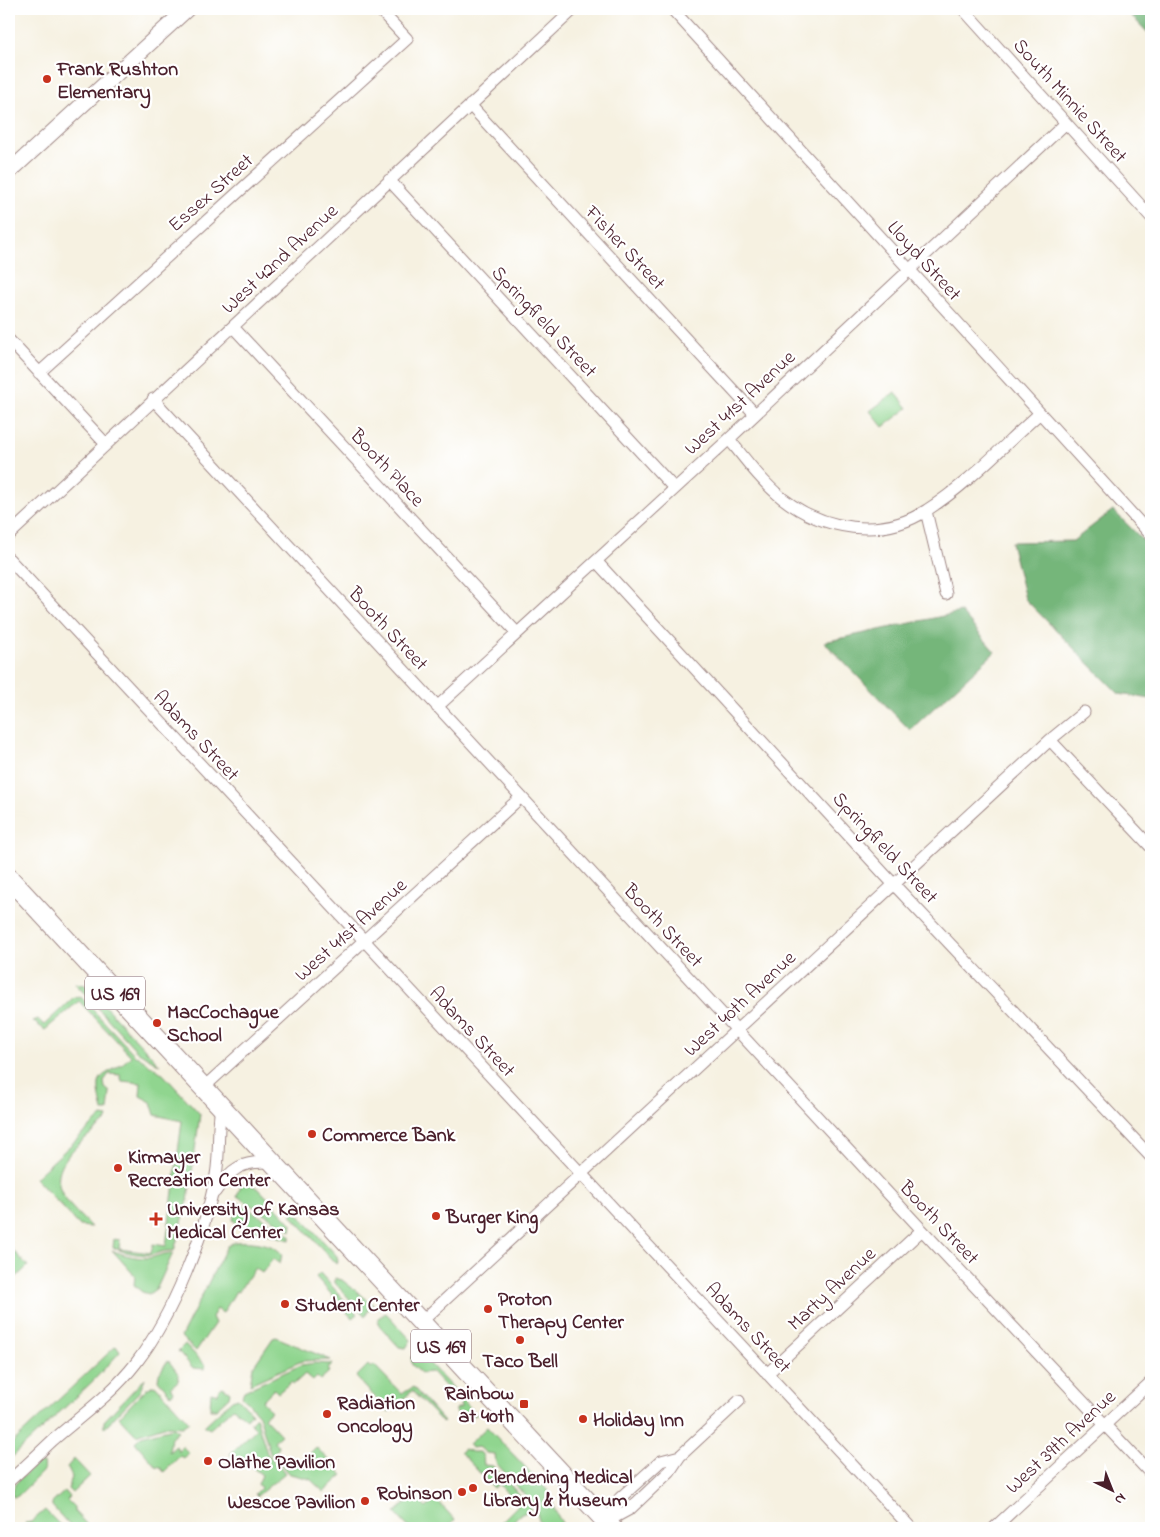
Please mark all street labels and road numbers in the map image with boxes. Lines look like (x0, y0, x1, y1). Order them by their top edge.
street label: South Minnie Street (1005, 33, 1133, 171)
street label: Essex Street (163, 148, 261, 240)
street label: West 42nd Avenue (216, 198, 346, 322)
street label: Fisher Street (576, 199, 671, 298)
street label: Lloyd Street (879, 215, 967, 309)
street label: Springfield Street (483, 260, 603, 386)
street label: West 41st Avenue (679, 345, 803, 463)
street label: Booth Place (342, 422, 430, 514)
street label: Booth Street (340, 580, 434, 679)
street label: Adams Street (145, 685, 245, 789)
street label: Springfield Street (824, 786, 944, 912)
street label: West 41st Avenue (289, 872, 414, 989)
street label: Booth Street (615, 877, 709, 976)
street label: West 40th Avenue (678, 945, 803, 1065)
road number: US 169 (85, 976, 145, 1010)
street label: Adams Street (421, 981, 521, 1085)
street label: Booth Street (891, 1174, 985, 1273)
street label: Marty Avenue (782, 1241, 883, 1339)
street label: Adams Street (697, 1277, 797, 1381)
road number: US 169 (411, 1330, 471, 1362)
street label: West 39th Avenue (1000, 1384, 1123, 1502)

